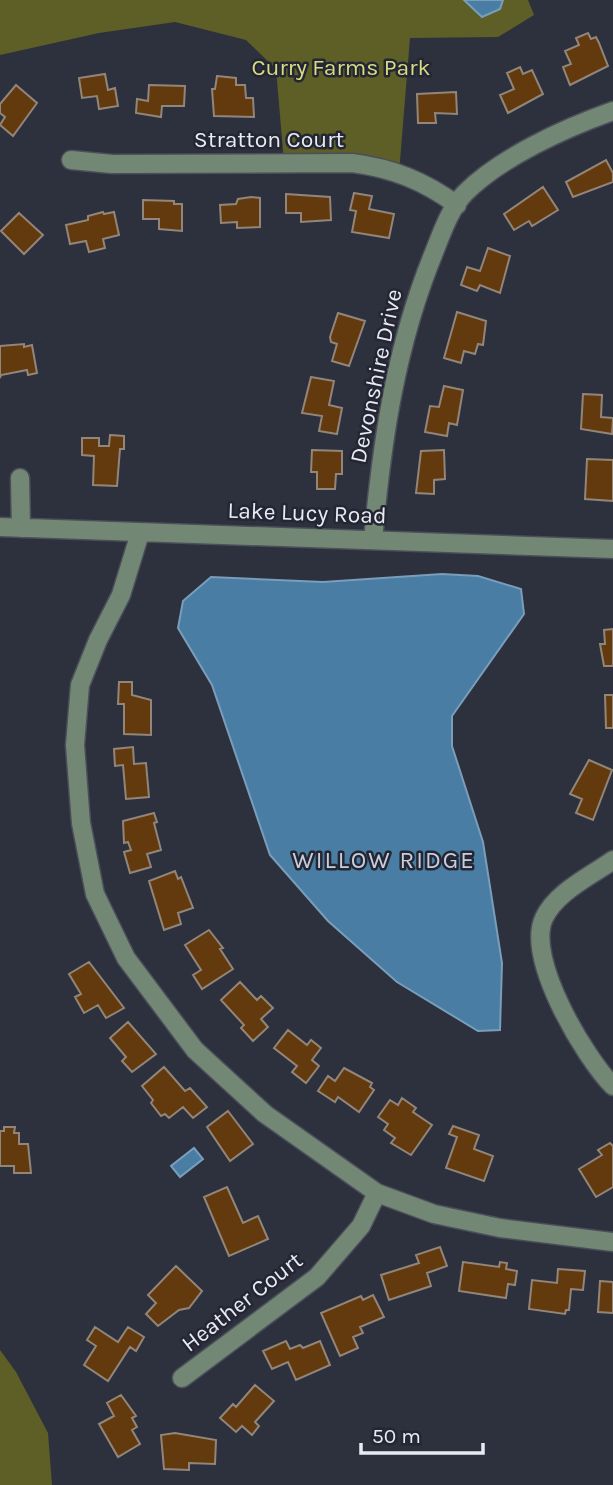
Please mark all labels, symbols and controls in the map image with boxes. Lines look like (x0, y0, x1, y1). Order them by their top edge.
park label: Curry Farms Park (251, 54, 431, 81)
street label: Stratton Court (194, 126, 344, 153)
street label: Devonshire Drive (344, 287, 408, 465)
street label: Lake Lucy Road (227, 497, 387, 529)
district label: WILLOW RIDGE (292, 846, 476, 874)
street label: Heather Court (176, 1246, 308, 1357)
scale bar (361, 1412, 484, 1456)
text: 50 m (372, 1424, 421, 1448)

